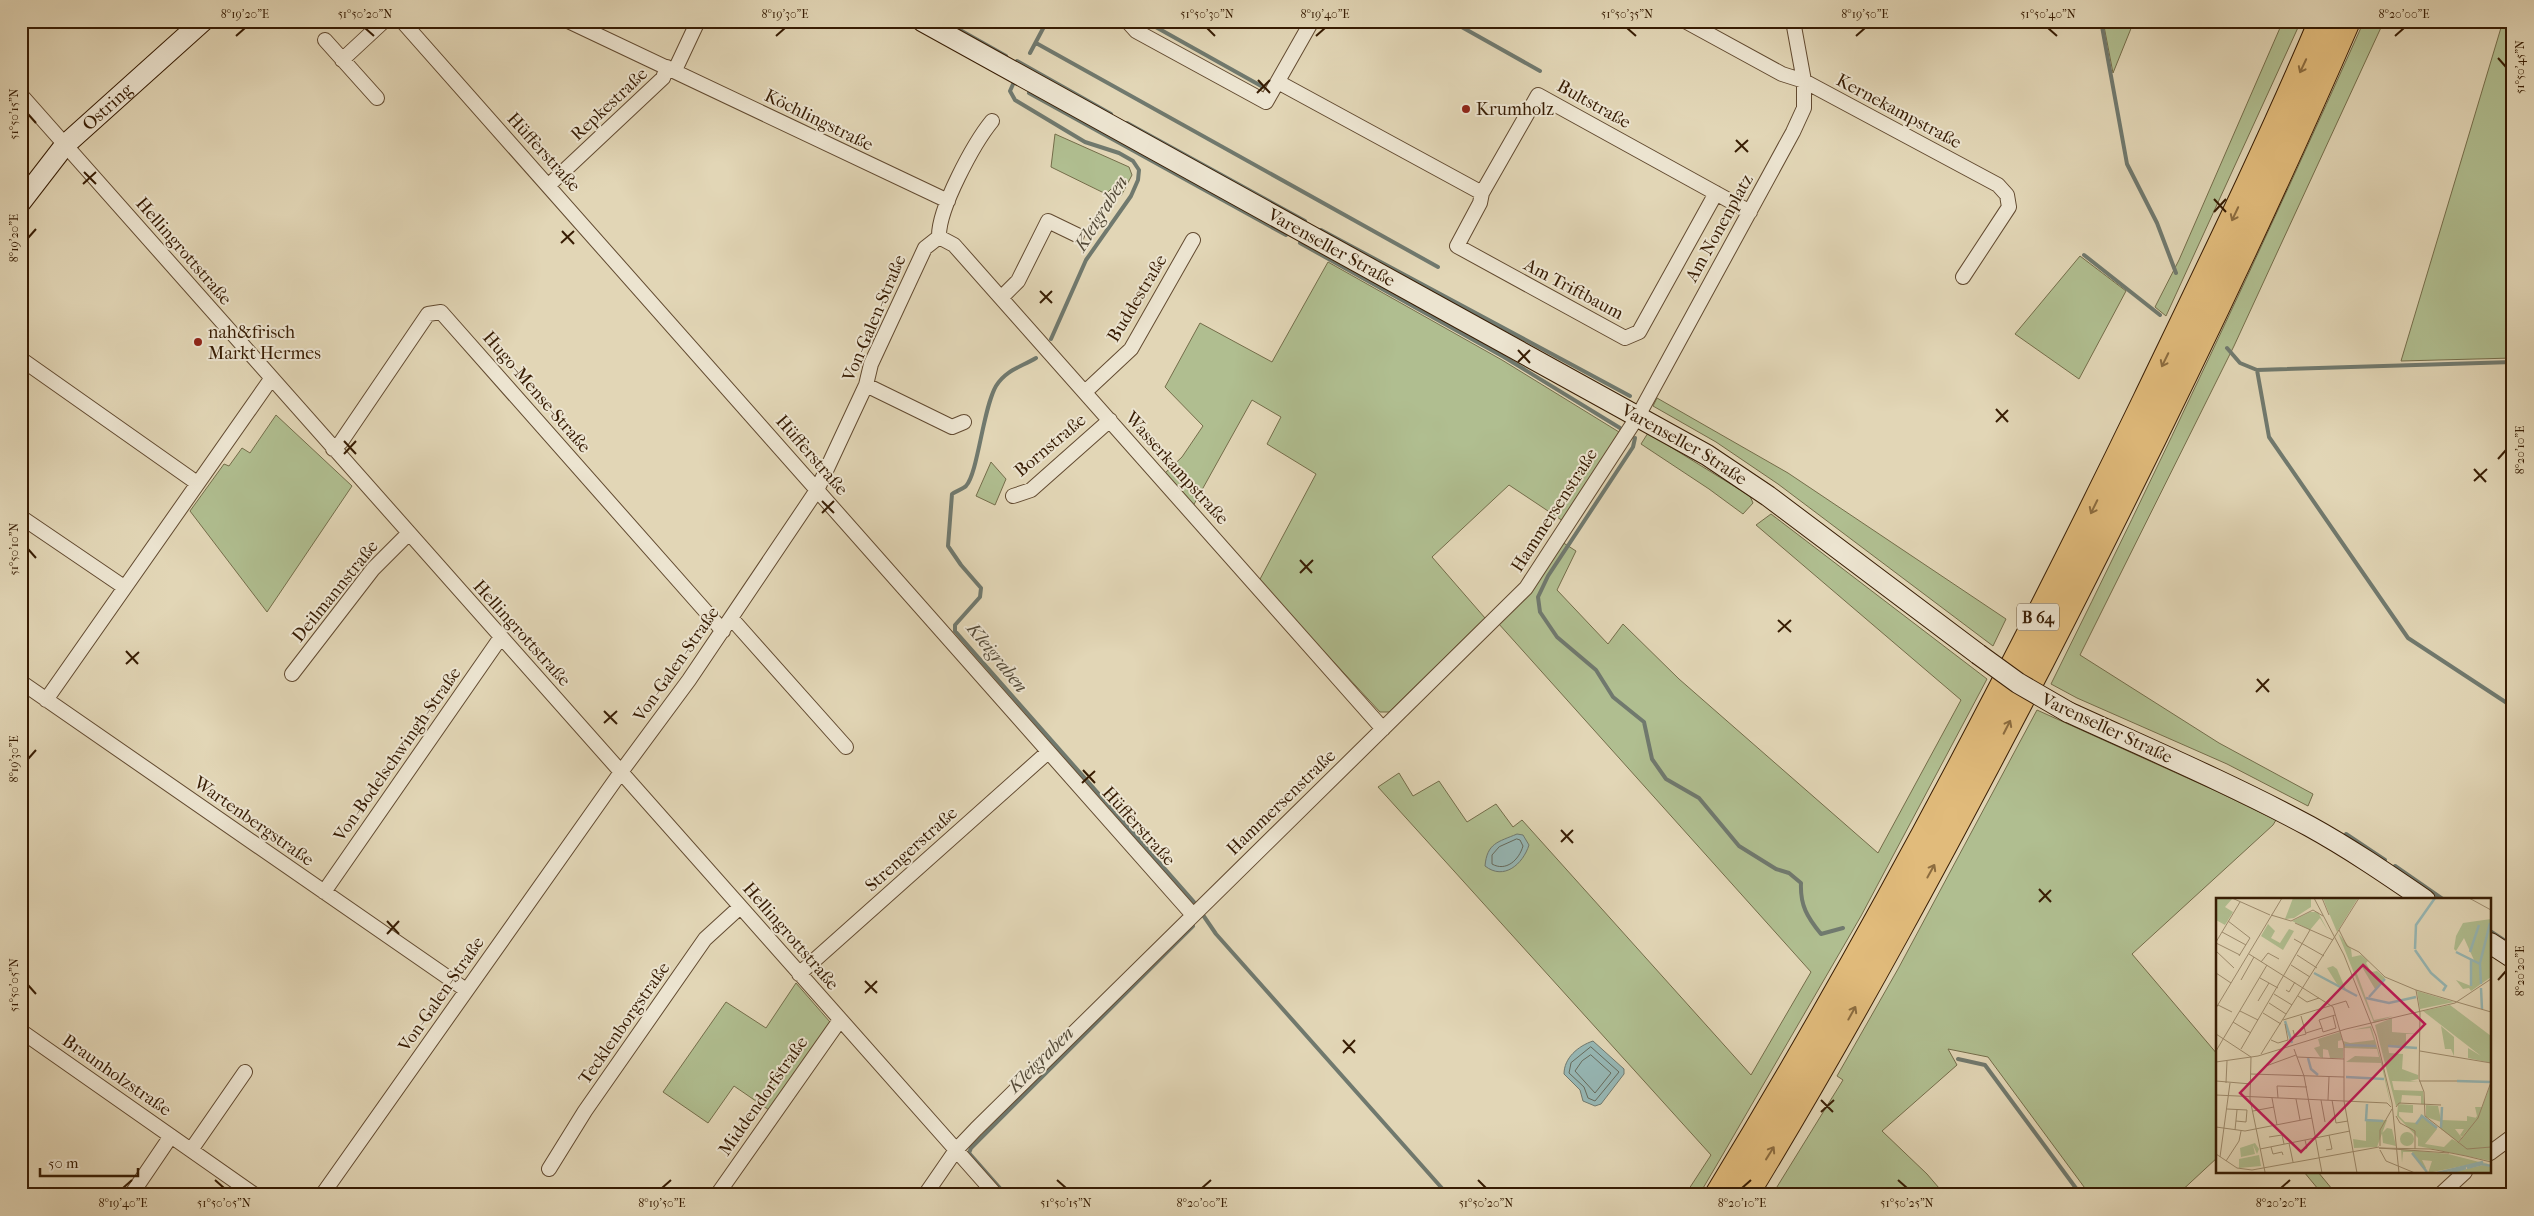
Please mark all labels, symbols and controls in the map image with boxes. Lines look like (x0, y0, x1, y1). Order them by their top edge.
text: 8°19'20"E (221, 7, 269, 21)
text: 51°50'20"N (338, 7, 392, 21)
text: 8°19'30"E (761, 7, 809, 21)
text: 51°50'30"N (1180, 7, 1234, 21)
text: 8°19'40"E (1300, 7, 1350, 21)
text: 51°50'35"N (1601, 7, 1653, 21)
text: 8°19'50"E (1841, 7, 1889, 21)
text: 51°50'40"N (2020, 7, 2076, 21)
text: 8°20'00"E (2379, 7, 2430, 21)
text: 51°50'45"N (2513, 40, 2527, 94)
one-way arrow (2297, 58, 2307, 73)
street label: Repkestraße (567, 64, 652, 145)
street label: Kernekampstraße (1833, 70, 1965, 153)
street label: Bultstraße (1553, 76, 1634, 133)
street label: Ostring (78, 79, 137, 135)
street label: Köchlingstraße (761, 85, 877, 156)
text: 51°50'15"N (7, 88, 21, 140)
place label: Krumholz (1476, 99, 1554, 120)
marker: Krumholz (1460, 103, 1472, 115)
street label: Hüfferstraße (503, 108, 585, 196)
street label: Am Nonenplatz (1681, 171, 1758, 287)
water label: Kleigraben (1068, 172, 1132, 257)
street label: Hellingrottstraße (131, 193, 236, 309)
street label: Varenseller Straße (1263, 204, 1399, 291)
one-way arrow (2229, 206, 2239, 221)
text: 8°19'20"E (7, 214, 21, 262)
street label: Buddestraße (1103, 251, 1172, 346)
street label: Von-Galen-Straße (838, 252, 911, 385)
street label: Am Triftbaum (1520, 254, 1627, 324)
place label: nah&frisch Markt Hermes (208, 322, 321, 364)
street label: Hugo-Mense-Straße (478, 327, 595, 457)
marker: nah&frisch Markt Hermes (192, 336, 204, 348)
one-way arrow (2160, 352, 2169, 367)
street label: Varenseller Straße (1617, 399, 1751, 490)
street label: Wasserkampstraße (1120, 407, 1233, 529)
street label: Bornstraße (1010, 409, 1090, 481)
street label: Hüfferstraße (771, 411, 852, 500)
text: 8°20'10"E (2513, 426, 2527, 474)
street label: Hammersenstraße (1507, 445, 1602, 576)
one-way arrow (2089, 499, 2098, 514)
text: 51°50'10"N (7, 523, 21, 575)
street label: Deilmannstraße (288, 536, 383, 646)
street label: Hellingrottstraße (468, 576, 575, 691)
street label: Von-Galen-Straße (628, 603, 724, 727)
road number: B 64 (2017, 604, 2059, 630)
water label: Kleigraben (961, 616, 1032, 697)
street label: Von-Bodelschwingh-Straße (329, 663, 466, 846)
street label: Varenseller Straße (2037, 689, 2176, 768)
one-way arrow (2003, 720, 2012, 735)
text: 8°19'30"E (7, 735, 21, 783)
street label: Hammersenstraße (1223, 745, 1340, 860)
street label: Wartenbergstraße (189, 772, 318, 871)
street label: Hüfferstraße (1098, 782, 1180, 870)
street label: Strengerstraße (861, 802, 962, 896)
one-way arrow (1927, 864, 1937, 879)
street label: Hellingrottstraße (738, 878, 843, 994)
inset map (2216, 898, 2492, 1174)
street label: Von-Galen-Straße (393, 933, 489, 1057)
text: 8°20'20"E (2513, 946, 2527, 996)
text: 51°50'05"N (7, 958, 21, 1012)
street label: Tecklenborgstraße (574, 958, 674, 1088)
one-way arrow (1848, 1006, 1857, 1021)
water label: Kleigraben (1002, 1022, 1078, 1099)
street label: Braunholzstraße (58, 1030, 175, 1121)
street label: Middendorfstraße (714, 1033, 812, 1160)
scale bar (40, 1146, 138, 1178)
one-way arrow (1766, 1147, 1776, 1161)
text: 50 m (48, 1154, 79, 1172)
text: 8°19'40"E (98, 1196, 148, 1210)
text: 51°50'05"N (197, 1196, 251, 1210)
text: 8°19'50"E (638, 1196, 686, 1210)
text: 51°50'15"N (1040, 1196, 1092, 1210)
text: 8°20'00"E (1177, 1196, 1228, 1210)
text: 51°50'20"N (1459, 1196, 1513, 1210)
text: 8°20'10"E (1718, 1196, 1766, 1210)
text: 51°50'25"N (1880, 1196, 1934, 1210)
text: 8°20'20"E (2256, 1196, 2306, 1210)

